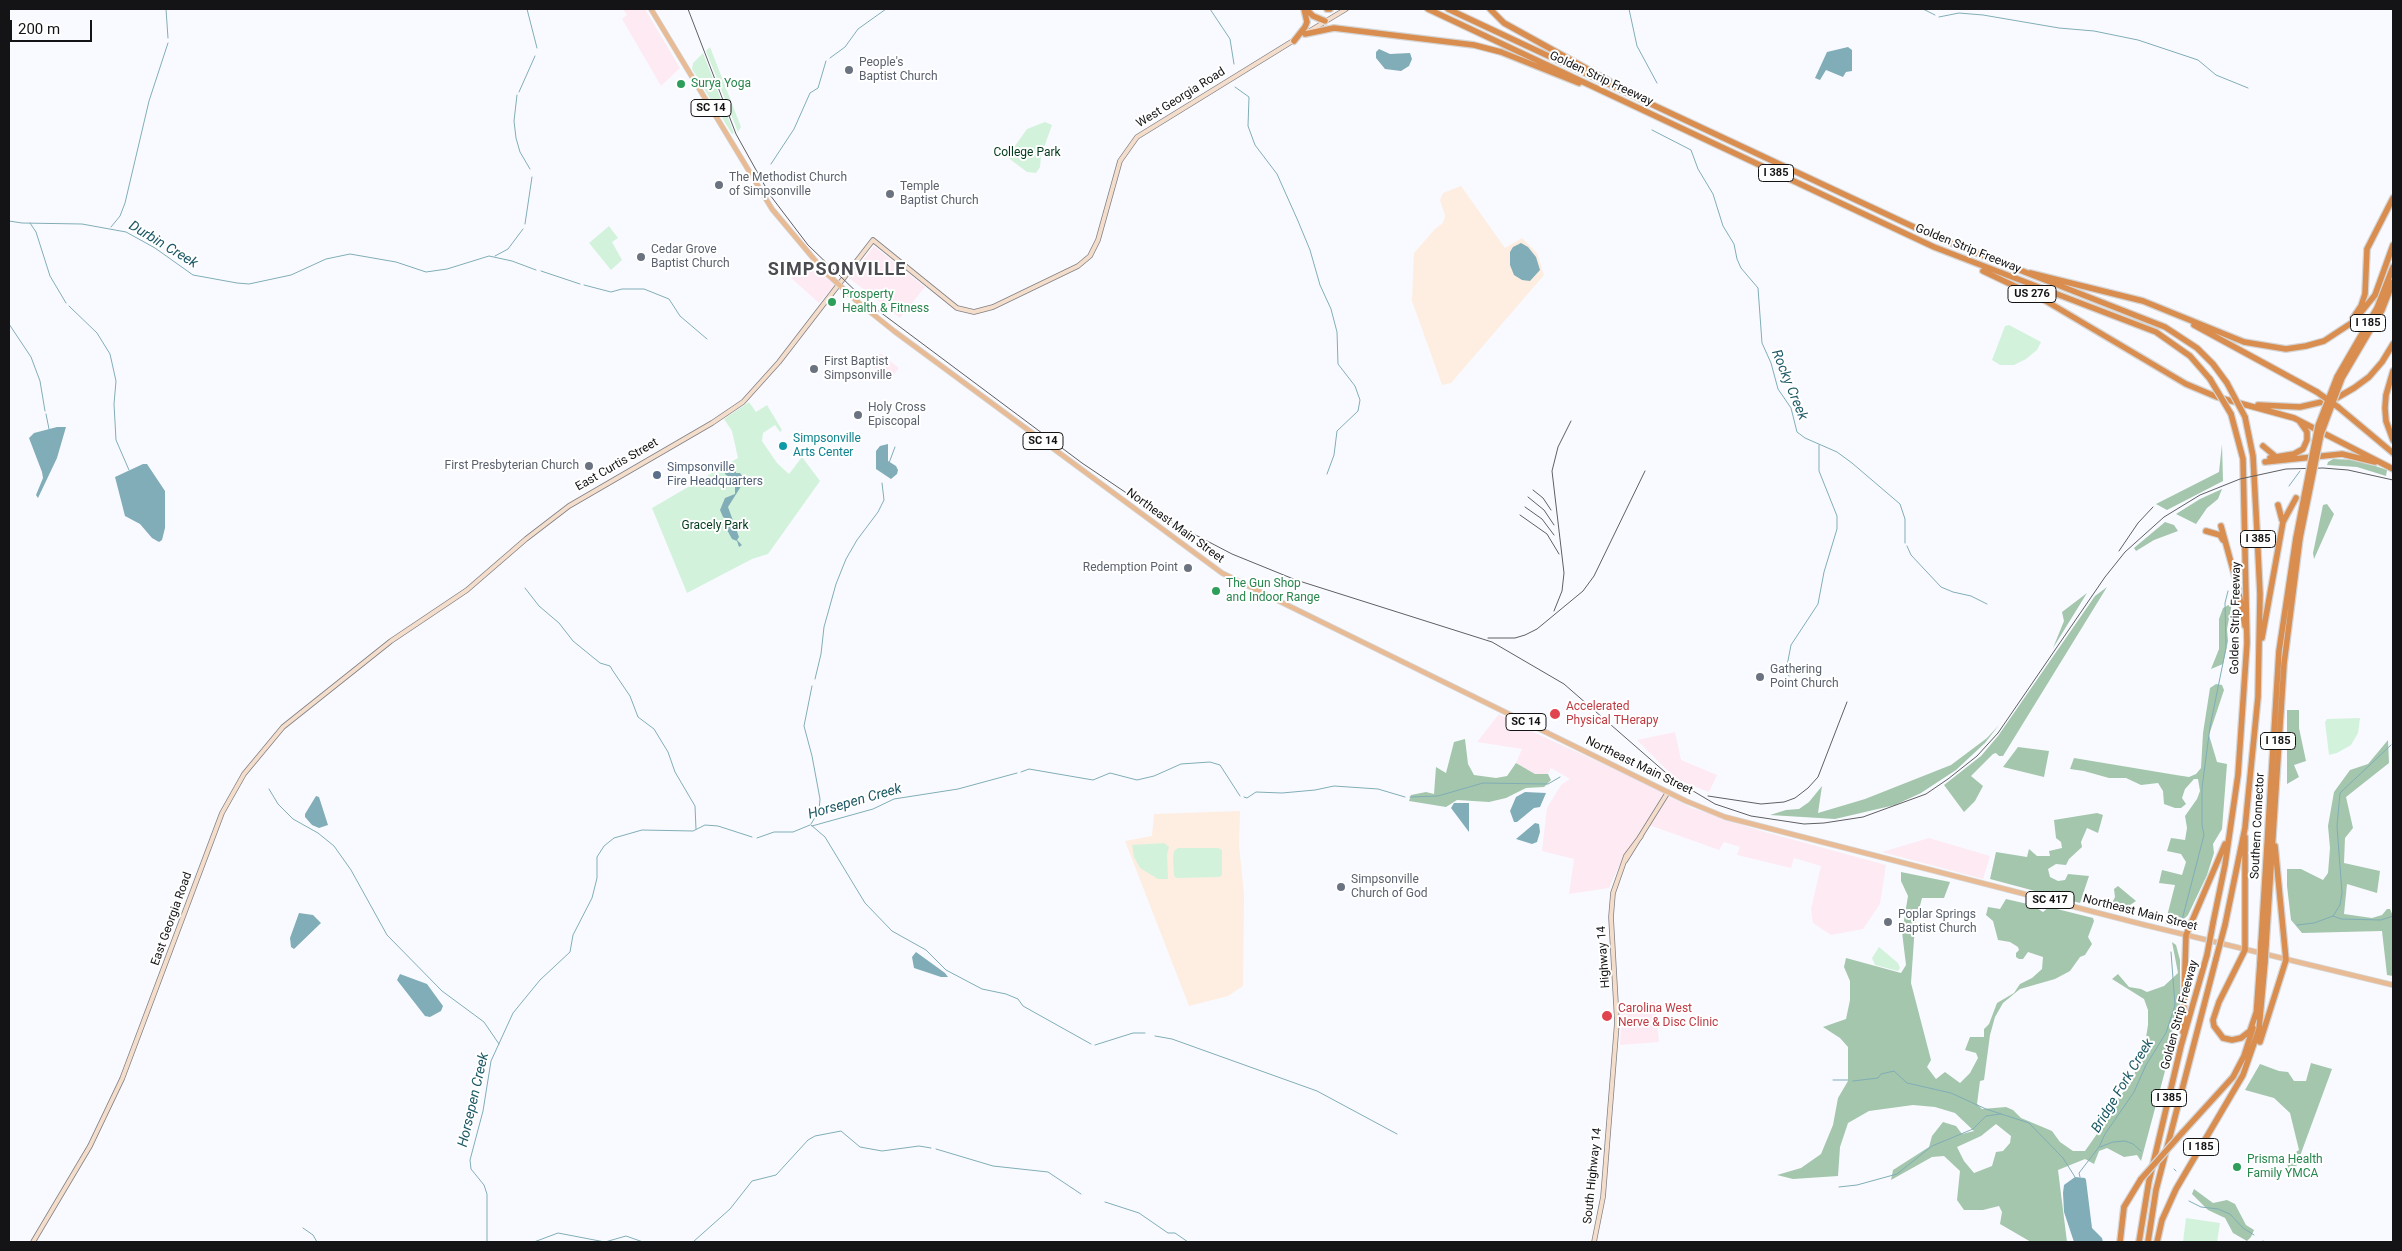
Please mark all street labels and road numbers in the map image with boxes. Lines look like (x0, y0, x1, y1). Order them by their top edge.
street label: Golden Strip Freeway (1547, 49, 1655, 109)
street label: West Georgia Road (1134, 65, 1228, 131)
road number: SC 14 (691, 100, 731, 116)
road number: I 385 (1758, 164, 1794, 182)
street label: Golden Strip Freeway (1913, 221, 2023, 277)
road number: US 276 (2008, 286, 2056, 302)
road number: I 185 (2350, 314, 2386, 332)
road number: SC 14 (1023, 432, 1063, 450)
street label: East Curtis Street (573, 436, 661, 494)
street label: Northeast Main Street (1123, 486, 1227, 566)
road number: I 385 (2240, 530, 2276, 548)
street label: Golden Strip Freeway (2228, 562, 2244, 674)
road number: SC 14 (1506, 714, 1546, 730)
road number: I 185 (2260, 732, 2296, 749)
street label: Northeast Main Street (1583, 734, 1695, 798)
street label: Southern Connector (2248, 772, 2268, 880)
street label: East Georgia Road (148, 870, 196, 968)
road number: SC 417 (2026, 892, 2074, 908)
street label: Northeast Main Street (2081, 892, 2199, 934)
street label: Highway 14 (1595, 925, 1613, 989)
street label: Golden Strip Freeway (2158, 959, 2202, 1071)
road number: I 385 (2152, 1090, 2186, 1106)
street label: South Highway 14 (1581, 1127, 1605, 1225)
road number: I 185 (2184, 1138, 2218, 1156)

